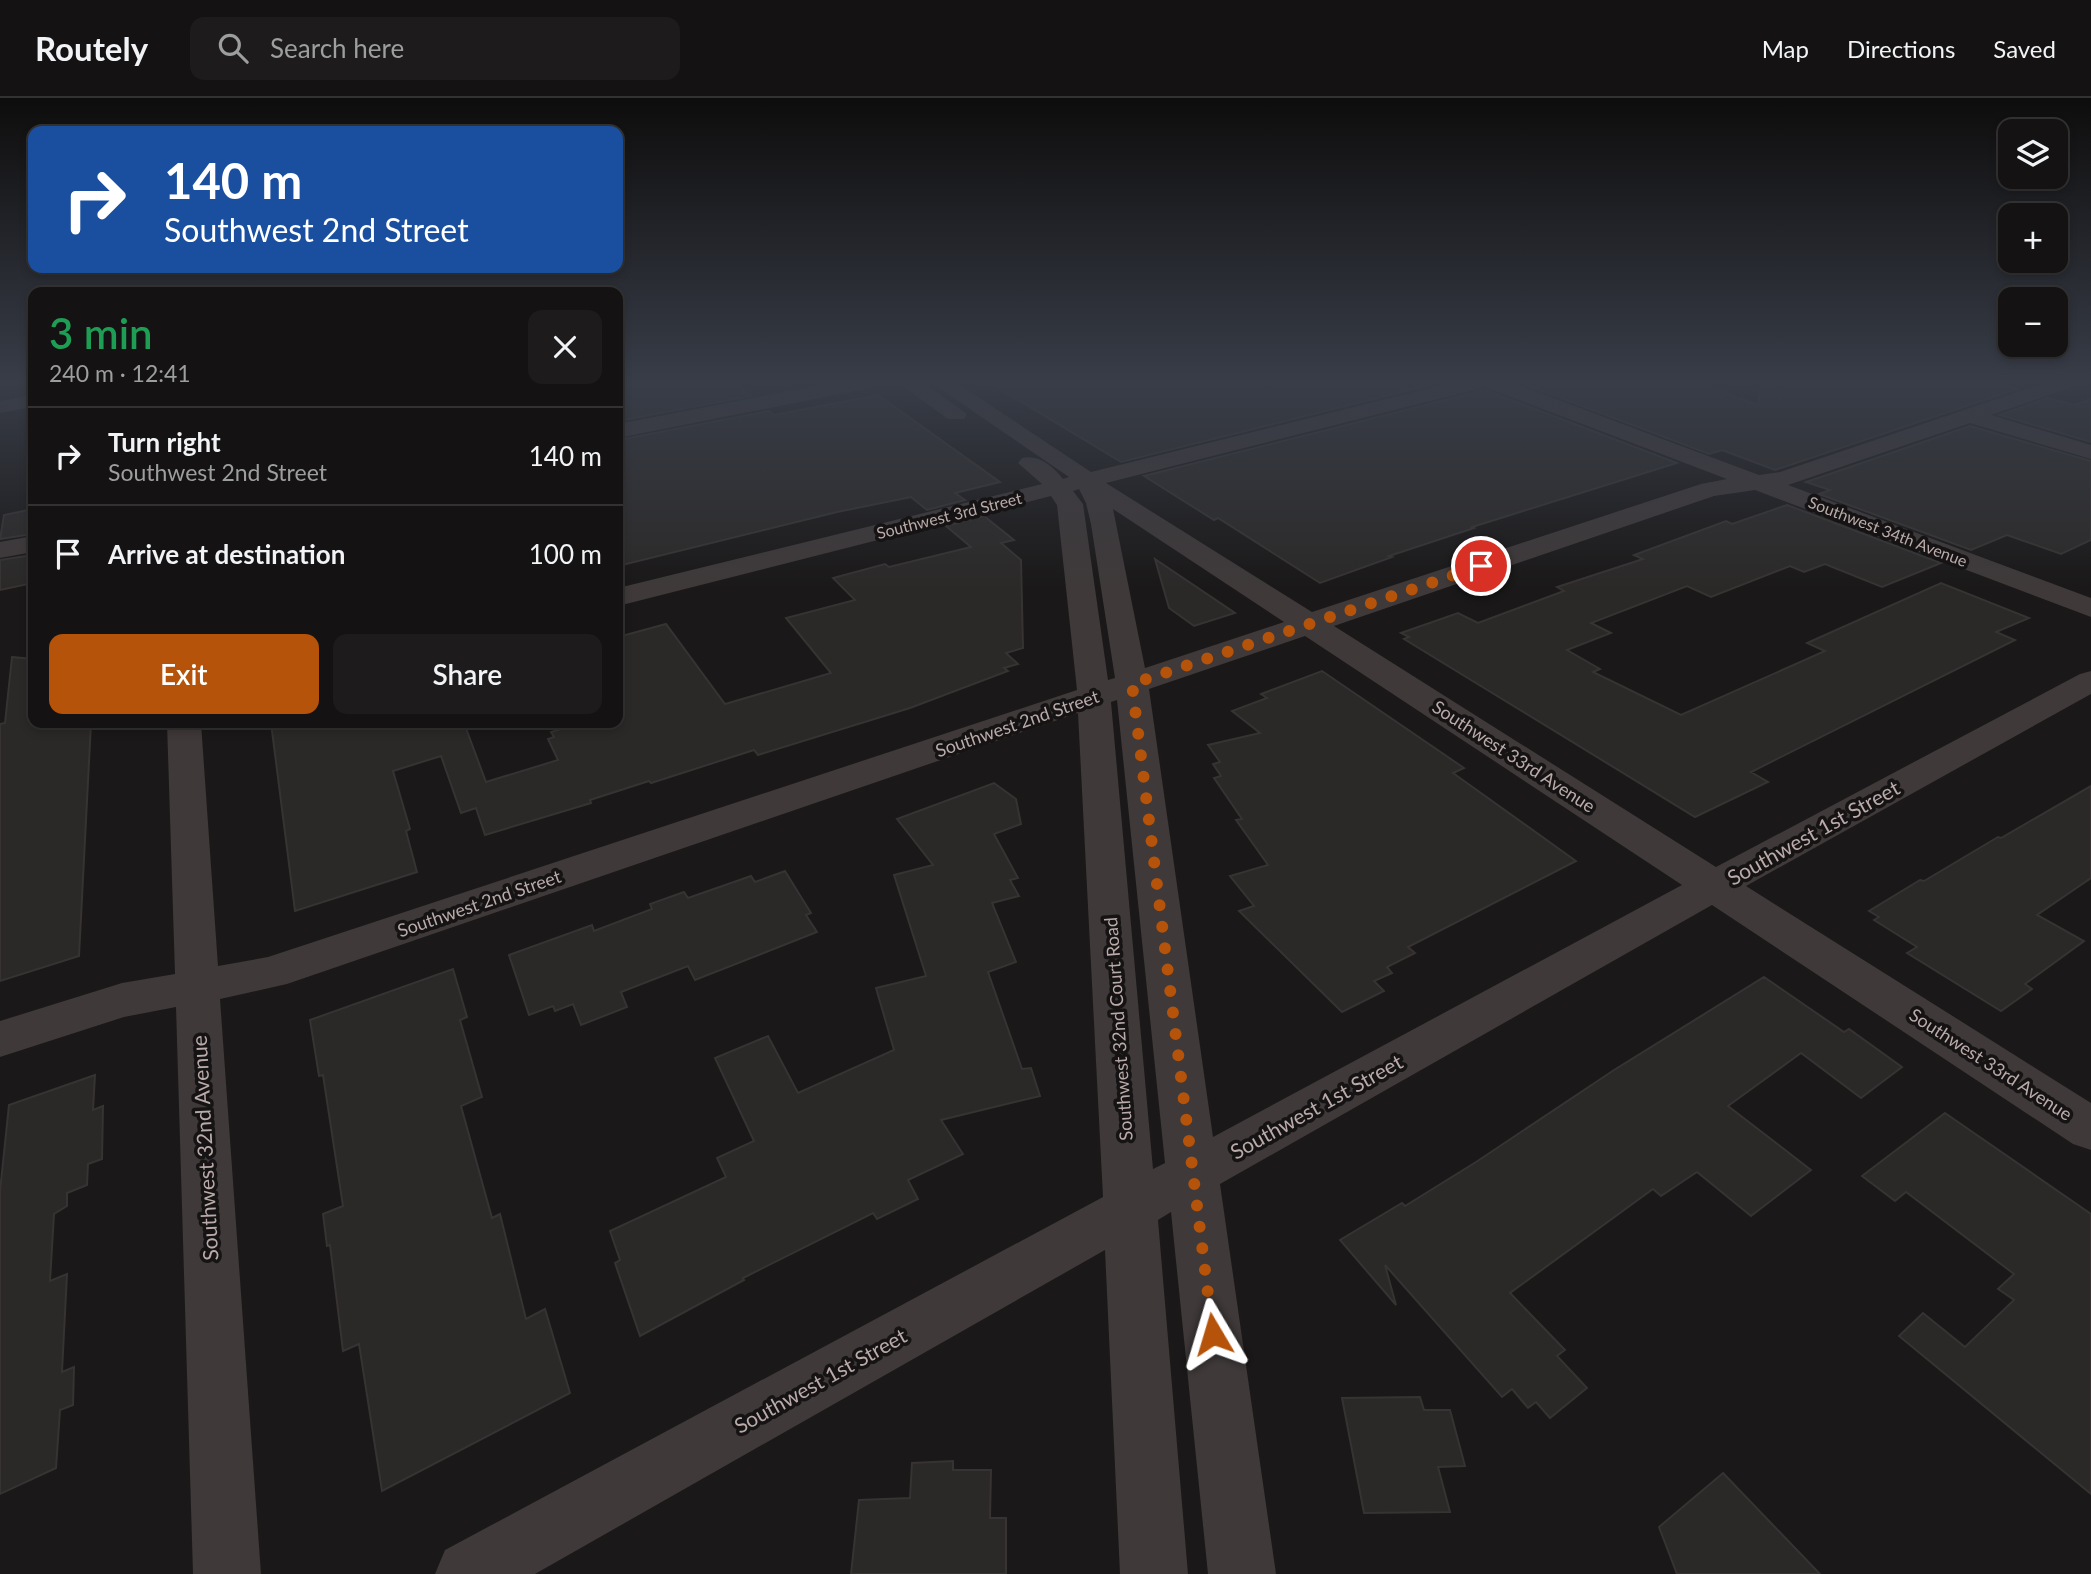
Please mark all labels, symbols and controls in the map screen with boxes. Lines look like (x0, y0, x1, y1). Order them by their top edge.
search box (190, 17, 680, 80)
text: Routely (35, 28, 148, 68)
icon: search (214, 29, 252, 67)
text: Search here (270, 32, 404, 64)
text: Map (1762, 34, 1809, 63)
text: Directions (1847, 34, 1955, 63)
text: Saved (1993, 34, 2056, 63)
map controls (1998, 119, 2068, 357)
button: layers (1998, 119, 2068, 189)
text: 140 m (164, 151, 302, 209)
icon: right (49, 154, 140, 245)
button: + (1998, 203, 2068, 273)
text: Southwest 2nd Street (164, 210, 469, 249)
button: − (1998, 287, 2068, 357)
text: 3 min (49, 308, 153, 358)
button: close (528, 310, 602, 384)
text: 240 m · 12:41 (49, 359, 191, 387)
text: Turn right (108, 426, 221, 458)
icon: right (49, 437, 87, 475)
text: 140 m (529, 440, 602, 472)
text: Southwest 2nd Street (108, 458, 327, 486)
street label: Southwest 3rd Street (874, 488, 1024, 542)
street label: Southwest 34th Avenue (1806, 492, 1970, 570)
icon: arrive (49, 535, 87, 573)
pin (1451, 536, 1511, 596)
text: Arrive at destination (108, 538, 345, 570)
text: 100 m (529, 538, 602, 570)
icon: arrive (1462, 547, 1500, 585)
button: Exit (49, 634, 319, 714)
button: Share (333, 634, 602, 714)
street label: Southwest 2nd Street (932, 685, 1102, 761)
street label: Southwest 33rd Avenue (1429, 695, 1599, 817)
street label: Southwest 1st Street (1723, 774, 1904, 890)
street label: Southwest 2nd Street (394, 865, 564, 941)
street label: Southwest 32nd Court Road (1099, 916, 1137, 1142)
street label: Southwest 33rd Avenue (1906, 1003, 2076, 1125)
street label: Southwest 32nd Avenue (186, 1035, 222, 1261)
street label: Southwest 1st Street (1226, 1048, 1407, 1164)
position arrow (1176, 1297, 1250, 1371)
street label: Southwest 1st Street (730, 1322, 911, 1438)

